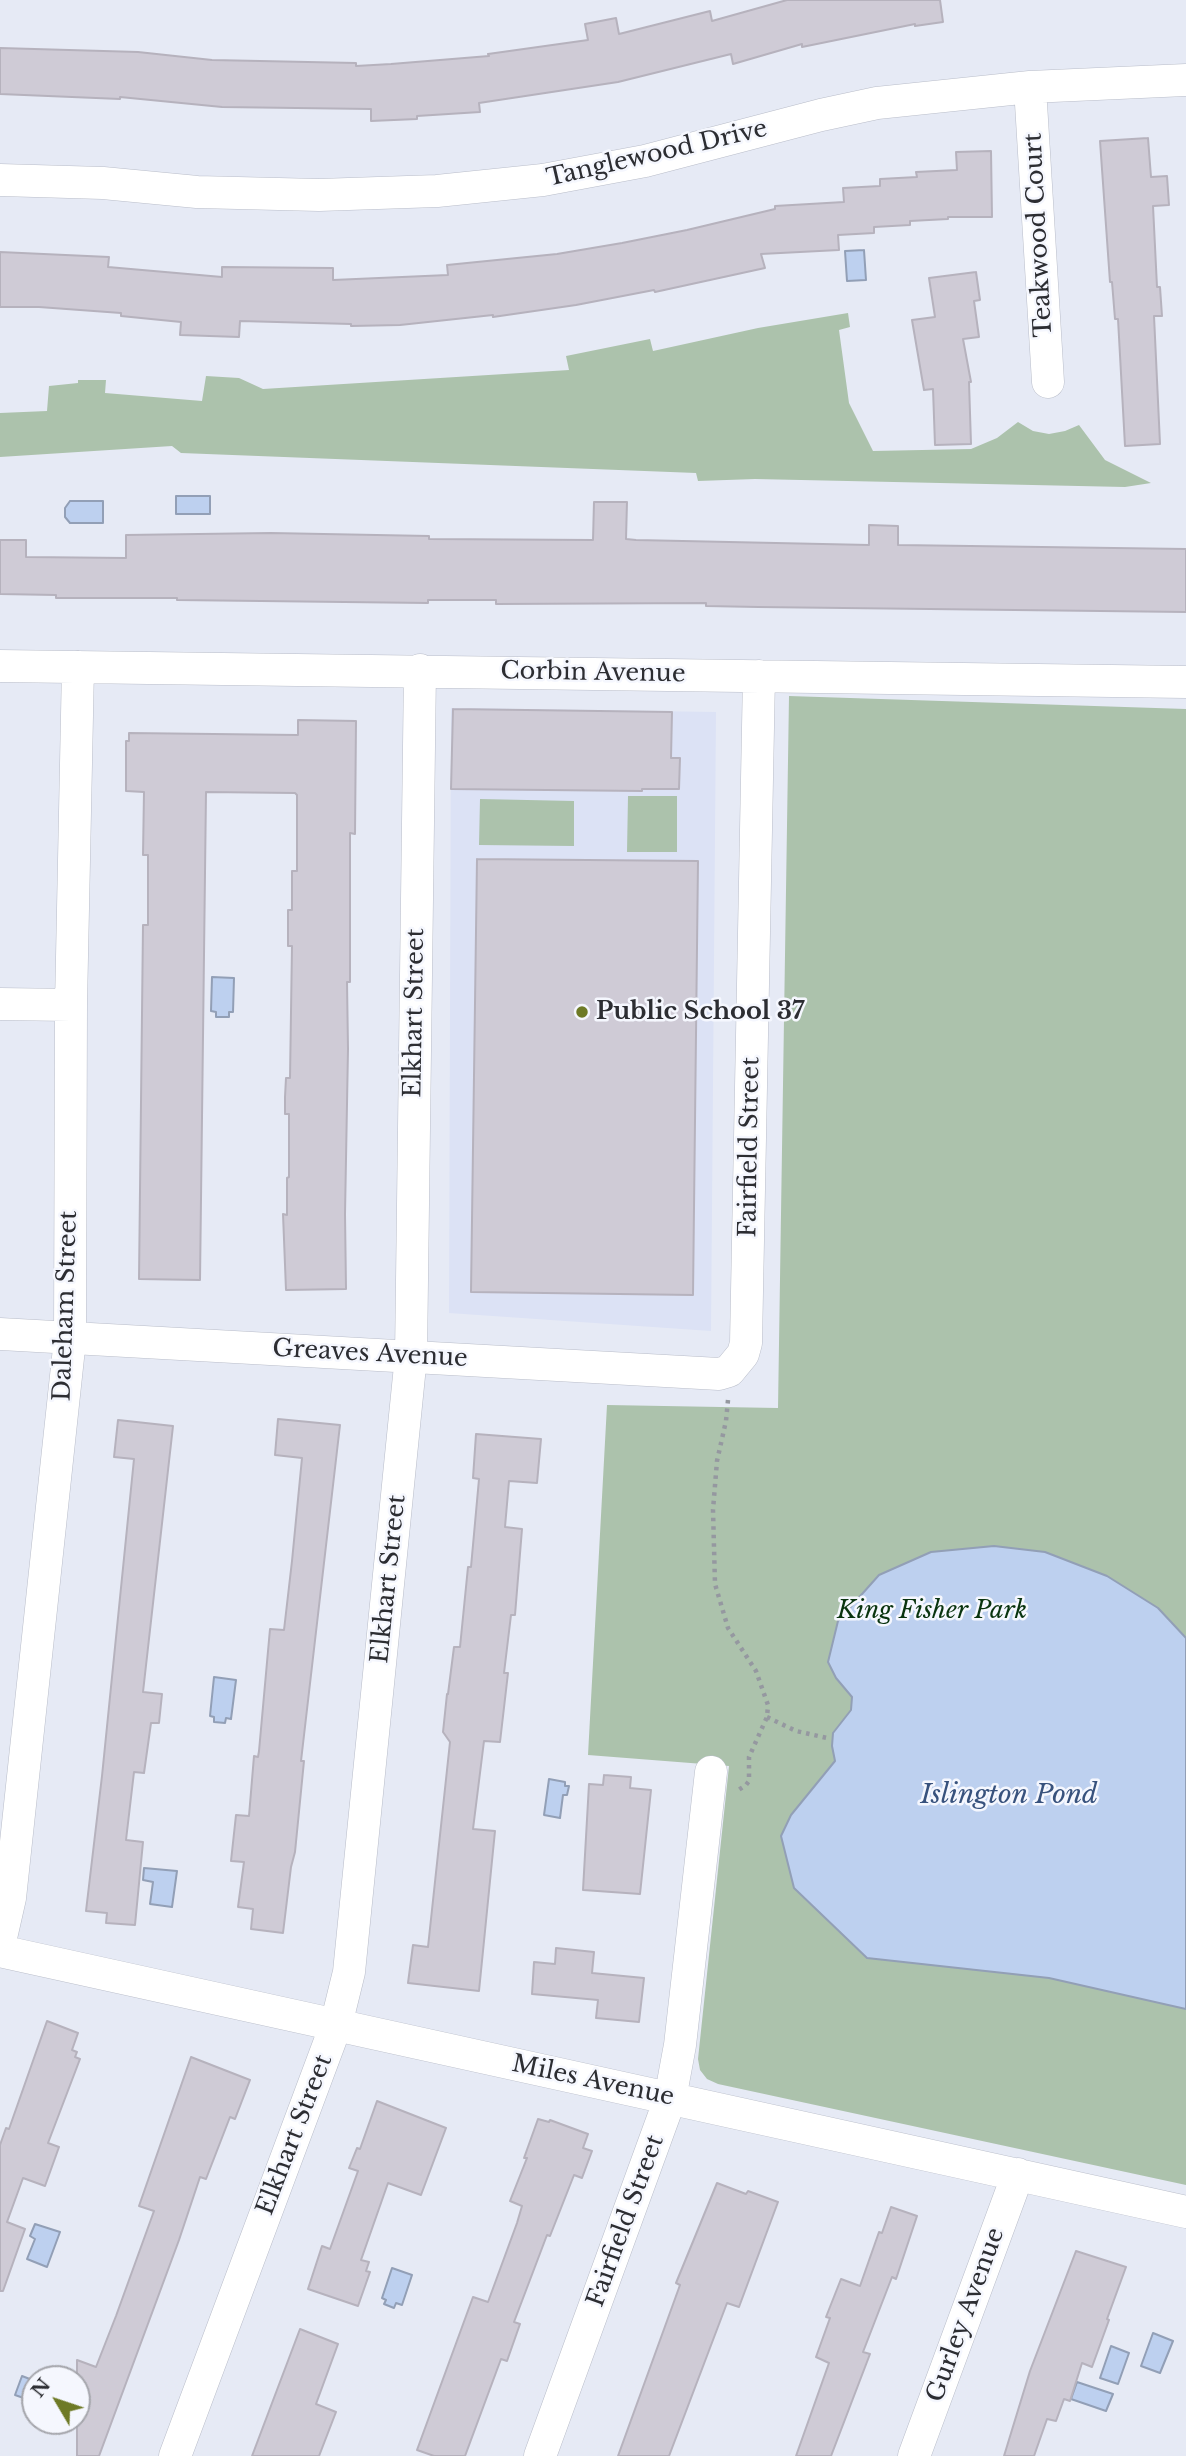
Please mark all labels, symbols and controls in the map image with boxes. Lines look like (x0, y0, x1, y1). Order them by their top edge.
street label: Tanglewood Drive (544, 115, 770, 193)
street label: Teakwood Court (1019, 132, 1059, 338)
street label: Corbin Avenue (500, 657, 686, 689)
street label: Elkhart Street (399, 928, 431, 1098)
place label: Public School 37 (596, 998, 804, 1026)
marker: Public School 37 (574, 1004, 590, 1020)
street label: Fairfield Street (734, 1056, 766, 1238)
street label: Daleham Street (48, 1210, 84, 1402)
street label: Greaves Avenue (272, 1334, 468, 1374)
street label: Elkhart Street (366, 1493, 412, 1665)
park label: King Fisher Park (837, 1597, 1027, 1625)
water label: Islington Pond (920, 1780, 1098, 1812)
street label: Miles Avenue (509, 2050, 677, 2112)
street label: Elkhart Street (251, 2051, 339, 2219)
street label: Fairfield Street (582, 2131, 670, 2311)
street label: Gurley Avenue (921, 2224, 1011, 2406)
north arrow (21, 2365, 91, 2435)
text: N (26, 2374, 55, 2402)

